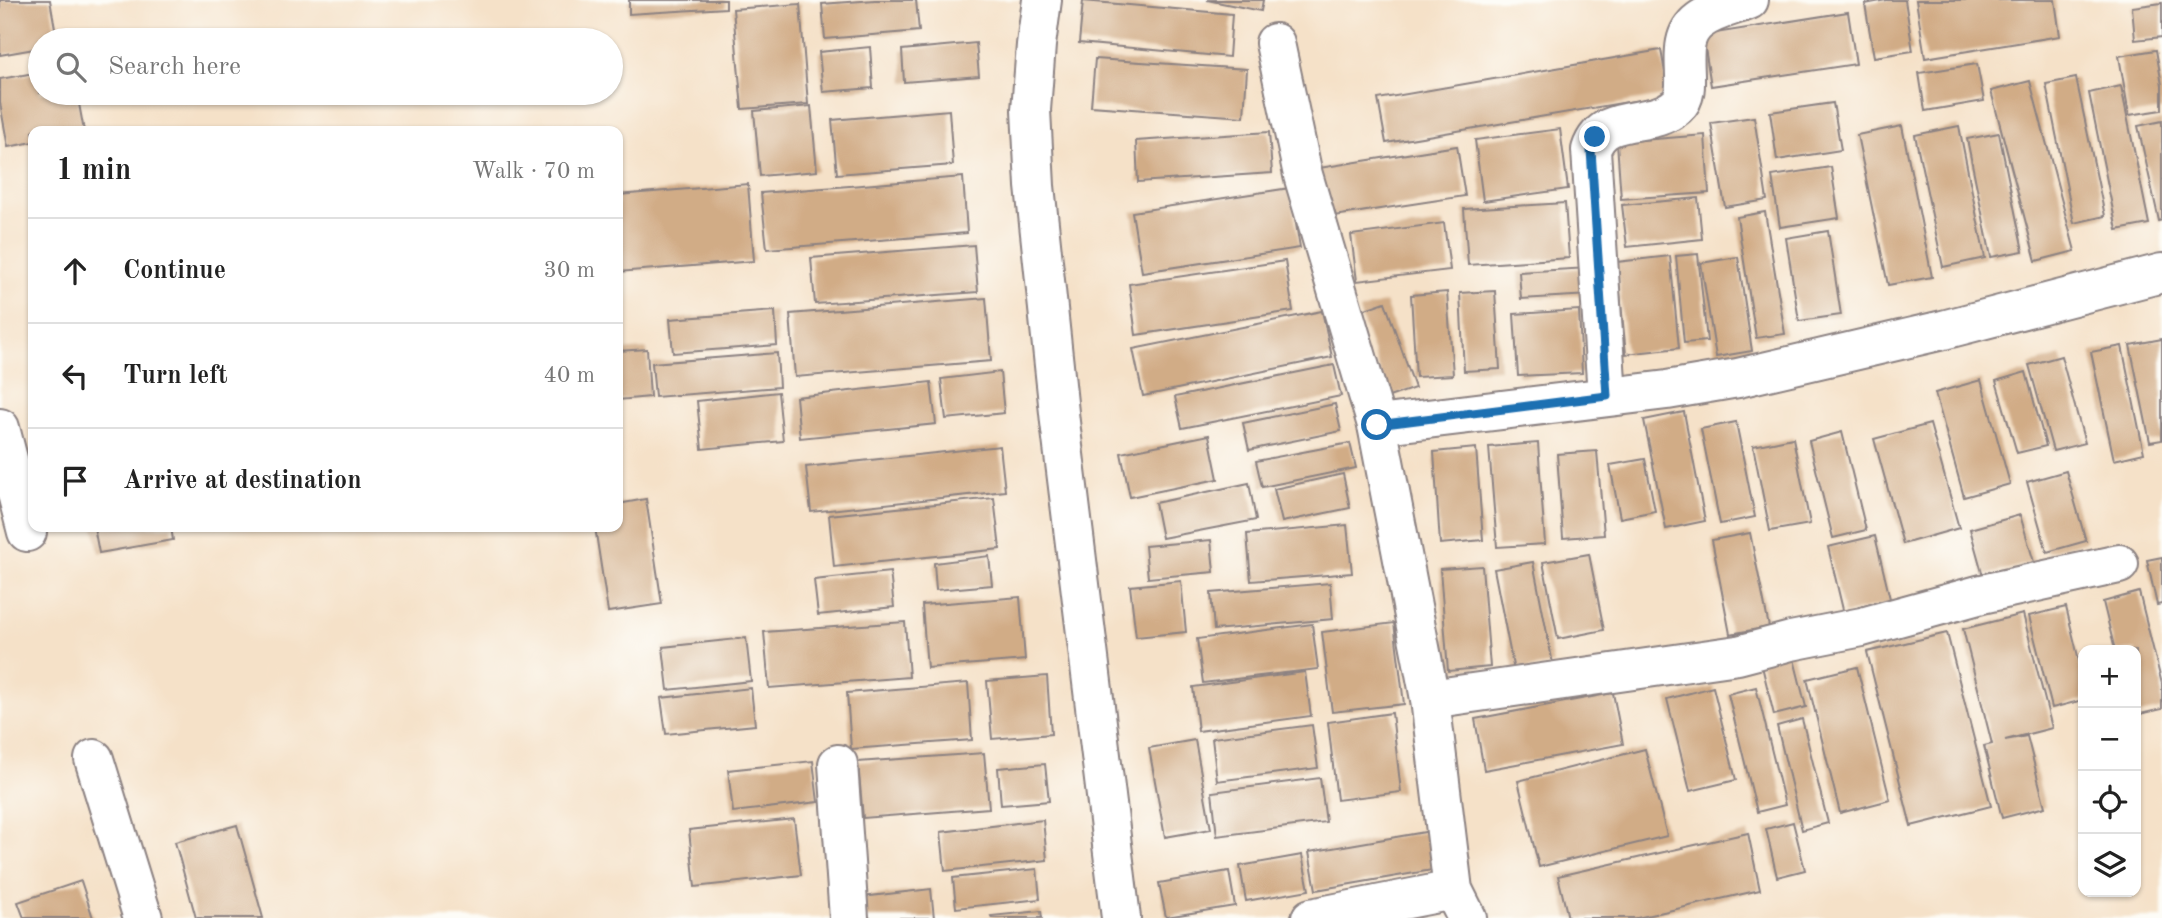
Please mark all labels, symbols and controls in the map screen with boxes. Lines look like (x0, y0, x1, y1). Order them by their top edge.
search box (28, 28, 623, 105)
icon: search (52, 48, 90, 86)
text: Search here (108, 54, 241, 80)
route end (1579, 121, 1610, 152)
text: 1 min (56, 156, 131, 186)
text: Walk · 70 m (472, 160, 595, 183)
icon: ahead (56, 252, 94, 290)
text: Continue (123, 258, 226, 284)
text: 30 m (544, 259, 595, 282)
icon: left (56, 357, 94, 395)
text: Turn left (123, 363, 228, 389)
text: 40 m (544, 364, 595, 387)
route start (1361, 409, 1392, 440)
icon: arrive (56, 462, 94, 500)
text: Arrive at destination (123, 468, 362, 494)
map controls (2078, 645, 2141, 897)
button: + (2078, 645, 2141, 708)
button: − (2078, 708, 2141, 771)
button: locate (2078, 771, 2141, 834)
button: layers (2078, 834, 2141, 897)

